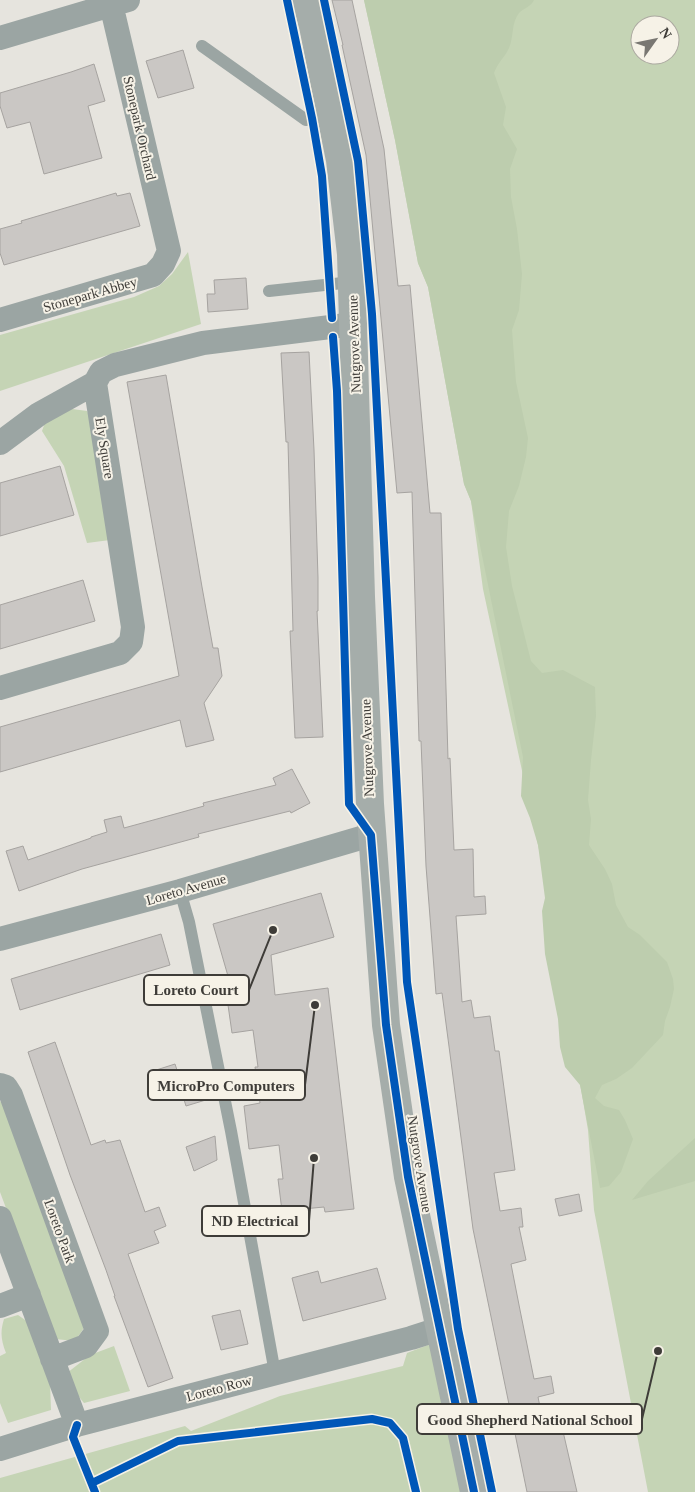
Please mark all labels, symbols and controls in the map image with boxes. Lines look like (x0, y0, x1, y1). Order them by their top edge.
north arrow (630, 15, 680, 65)
text: N (656, 25, 675, 42)
street label: Stonepark Orchard (120, 75, 159, 182)
street label: Stonepark Abbey (42, 274, 139, 315)
street label: Nutgrove Avenue (345, 295, 364, 393)
street label: Ely Square (92, 416, 117, 480)
street label: Nutgrove Avenue (358, 699, 377, 797)
street label: Loreto Avenue (144, 871, 228, 908)
callout: Loreto Court (144, 975, 249, 1005)
text: Loreto Court (153, 982, 239, 998)
callout: MicroPro Computers (148, 1070, 305, 1100)
text: MicroPro Computers (157, 1078, 295, 1094)
street label: Nutgrove Avenue (404, 1114, 435, 1214)
street label: Loreto Park (41, 1197, 78, 1265)
callout: ND Electrical (202, 1206, 309, 1236)
text: ND Electrical (211, 1213, 299, 1229)
street label: Loreto Row (185, 1372, 254, 1404)
callout: Good Shepherd National School (417, 1404, 642, 1434)
text: Good Shepherd National School (427, 1412, 633, 1428)

